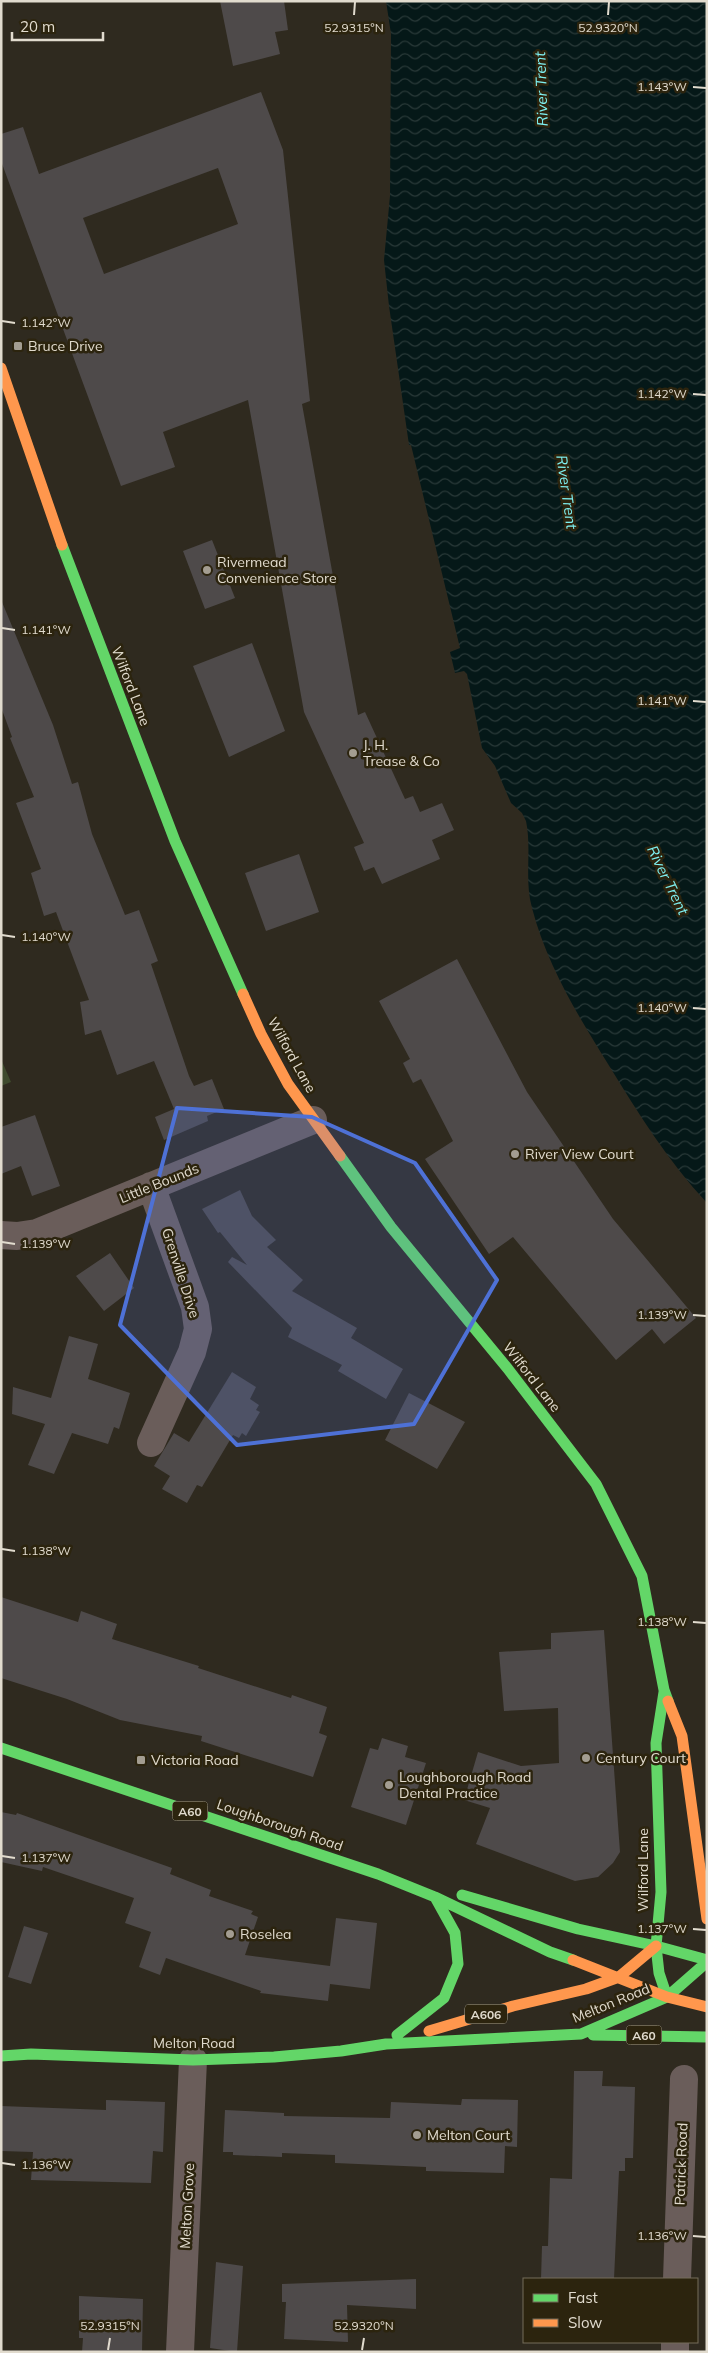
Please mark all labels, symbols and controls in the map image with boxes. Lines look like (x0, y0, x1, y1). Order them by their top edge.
scale bar (12, 10, 104, 42)
text: 20 m (20, 17, 55, 36)
text: 52.9315°N (324, 20, 384, 35)
text: 52.9320°N (578, 20, 638, 35)
water label: River Trent (530, 51, 552, 127)
text: 1.143°W (637, 79, 687, 94)
text: 1.142°W (21, 315, 71, 330)
place label: Bruce Drive (28, 337, 103, 355)
marker: Bruce Drive (12, 340, 24, 352)
text: 1.142°W (637, 386, 687, 401)
water label: River Trent (552, 454, 582, 531)
place label: Rivermead Convenience Store (217, 553, 337, 587)
marker: Rivermead Convenience Store (201, 564, 213, 576)
text: 1.141°W (21, 622, 71, 637)
street label: Wilford Lane (108, 644, 154, 728)
text: 1.141°W (637, 693, 687, 708)
place label: J. H. Trease & Co (363, 736, 440, 770)
marker: J. H. Trease & Co (347, 747, 359, 759)
water label: River Trent (643, 842, 693, 918)
text: 1.140°W (21, 929, 71, 944)
text: 1.140°W (637, 1000, 687, 1015)
street label: Wilford Lane (264, 1014, 320, 1096)
place label: River View Court (525, 1145, 634, 1163)
marker: River View Court (509, 1148, 521, 1160)
street label: Little Bounds (117, 1159, 202, 1207)
street label: Grenville Drive (158, 1226, 204, 1320)
text: 1.139°W (21, 1236, 71, 1251)
text: 1.139°W (637, 1307, 687, 1322)
street label: Wilford Lane (499, 1338, 565, 1416)
text: 1.138°W (21, 1543, 71, 1558)
text: 1.138°W (637, 1614, 687, 1629)
place label: Century Court (596, 1749, 686, 1767)
place label: Victoria Road (151, 1751, 239, 1769)
marker: Century Court (580, 1752, 592, 1764)
marker: Victoria Road (135, 1754, 147, 1766)
place label: Loughborough Road Dental Practice (399, 1768, 531, 1802)
marker: Loughborough Road Dental Practice (383, 1779, 395, 1791)
street label: Loughborough Road (214, 1795, 346, 1855)
road number: A60 (172, 1802, 208, 1820)
street label: Wilford Lane (634, 1828, 652, 1912)
text: 1.137°W (21, 1850, 71, 1865)
text: 1.137°W (637, 1921, 687, 1936)
place label: Roselea (240, 1925, 291, 1943)
marker: Roselea (224, 1928, 236, 1940)
street label: Melton Road (570, 1979, 652, 2027)
road number: A606 (465, 2005, 507, 2024)
road number: A60 (626, 2026, 662, 2044)
street label: Melton Road (153, 2034, 235, 2052)
street label: Patrick Road (671, 2122, 691, 2206)
place label: Melton Court (427, 2126, 510, 2144)
marker: Melton Court (411, 2129, 423, 2141)
text: 1.136°W (21, 2157, 71, 2172)
street label: Melton Grove (176, 2163, 198, 2249)
text: 1.136°W (637, 2228, 687, 2243)
legend (523, 2278, 698, 2343)
text: Fast (568, 2288, 598, 2307)
text: Slow (568, 2313, 602, 2332)
text: 52.9315°N (80, 2318, 140, 2333)
text: 52.9320°N (334, 2318, 394, 2333)

